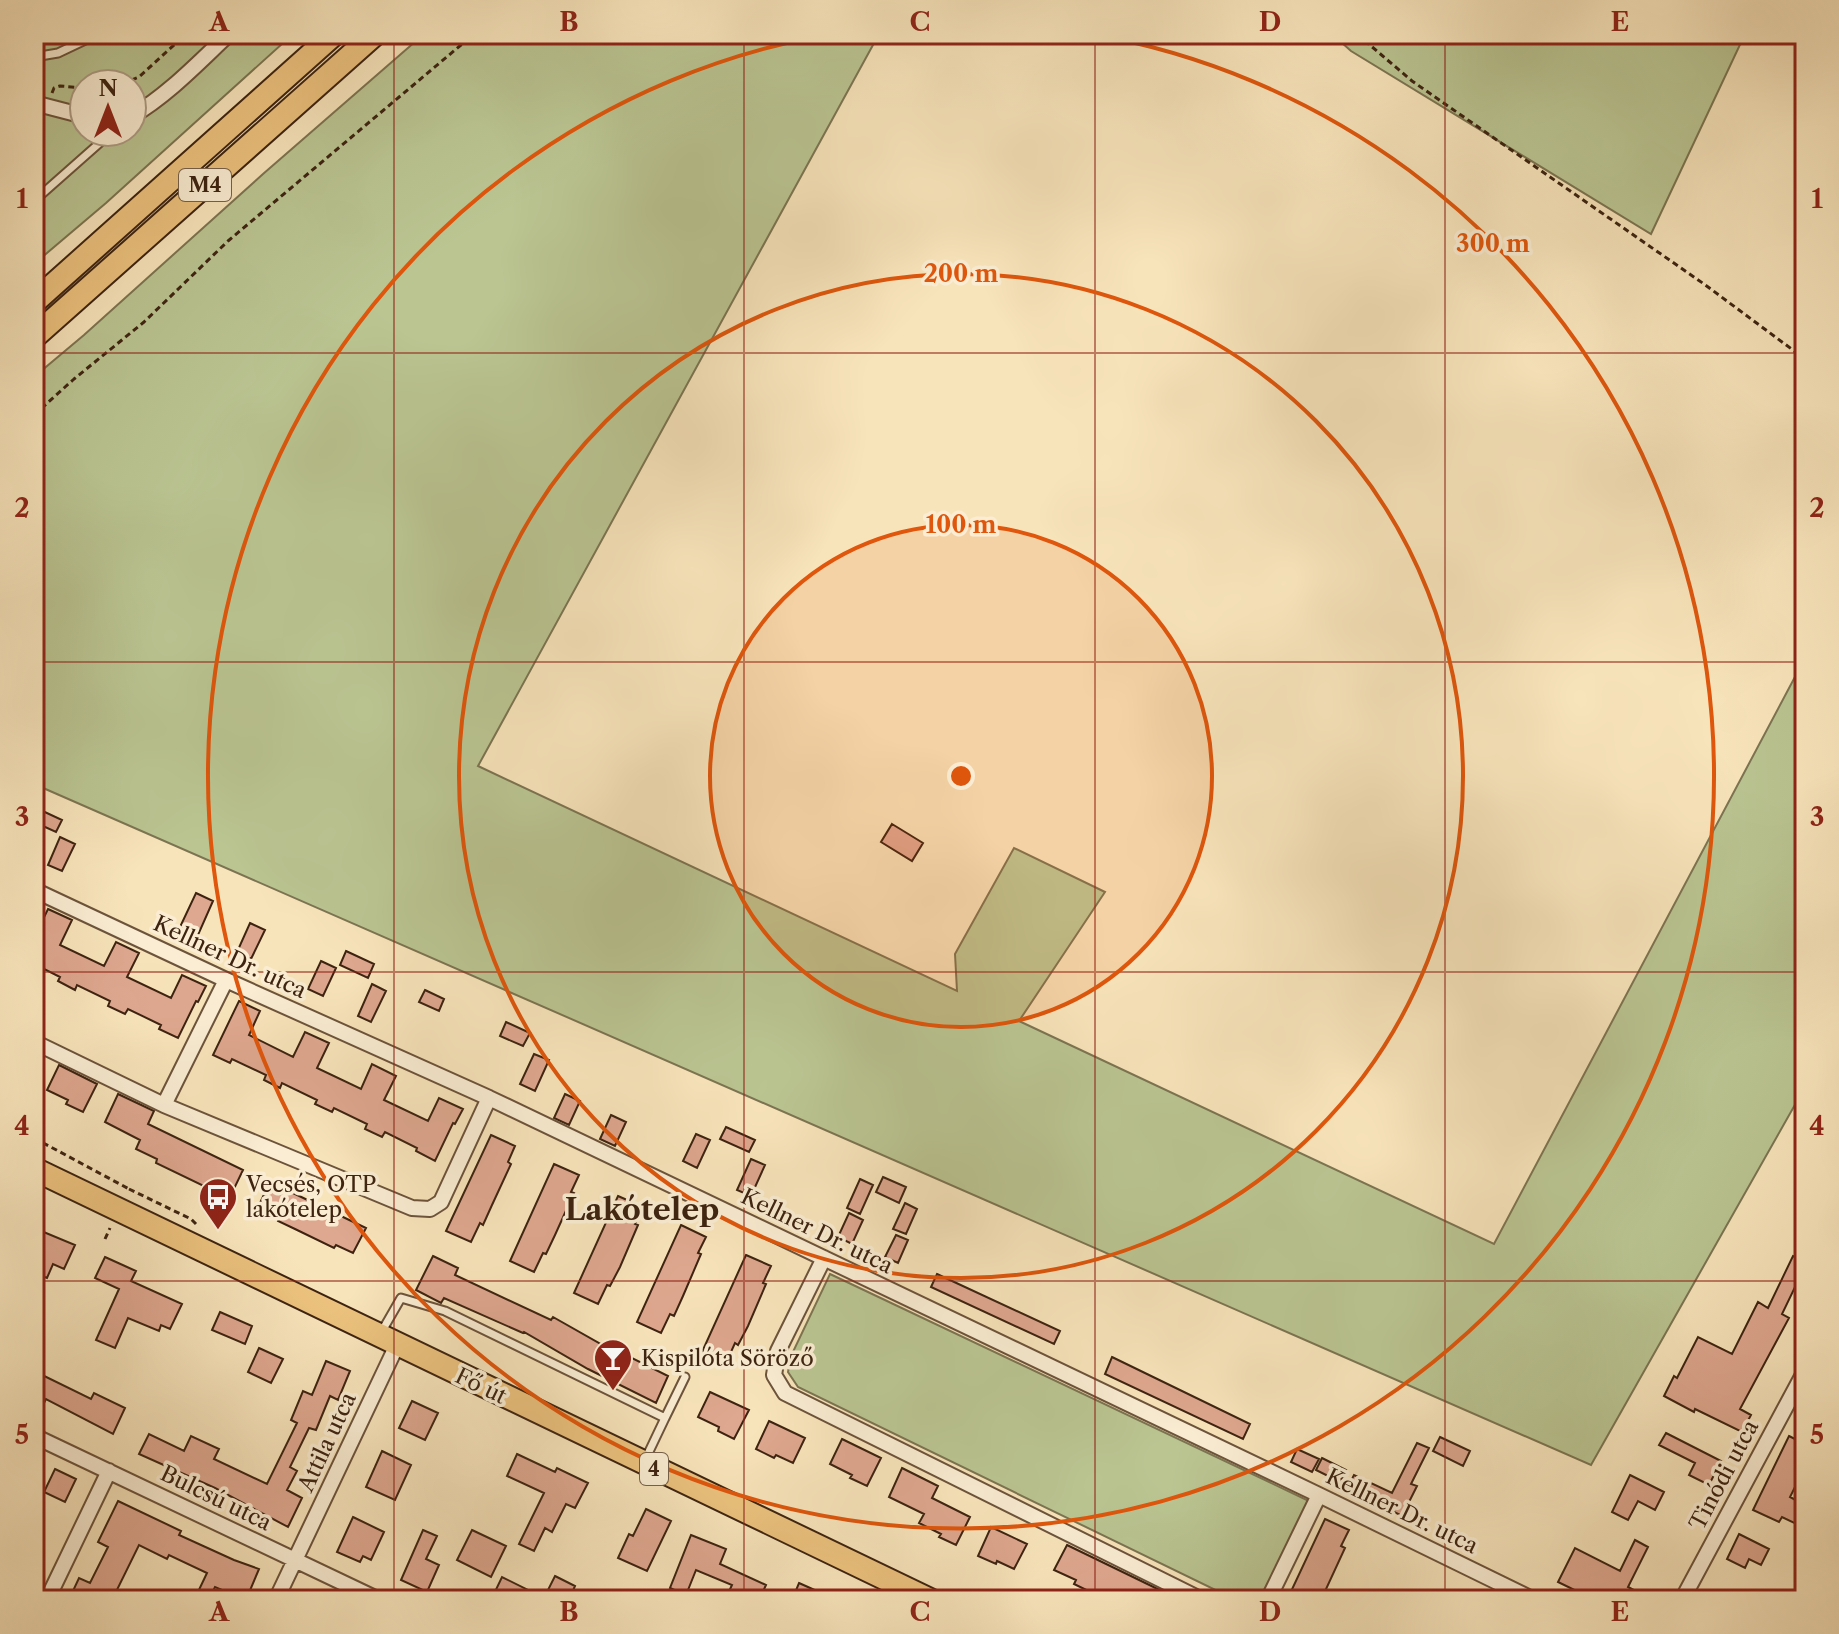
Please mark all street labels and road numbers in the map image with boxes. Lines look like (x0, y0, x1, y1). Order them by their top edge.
road number: M4 (179, 169, 231, 201)
street label: Kellner Dr. utca (149, 910, 311, 1004)
street label: Kellner Dr. utca (737, 1183, 898, 1280)
street label: Fő út (451, 1362, 511, 1410)
street label: Attila utca (292, 1388, 362, 1497)
street label: Tinódi utca (1684, 1415, 1764, 1535)
road number: 4 (640, 1453, 668, 1485)
street label: Bulcsú utca (156, 1460, 276, 1537)
street label: Kellner Dr. utca (1322, 1463, 1483, 1560)

